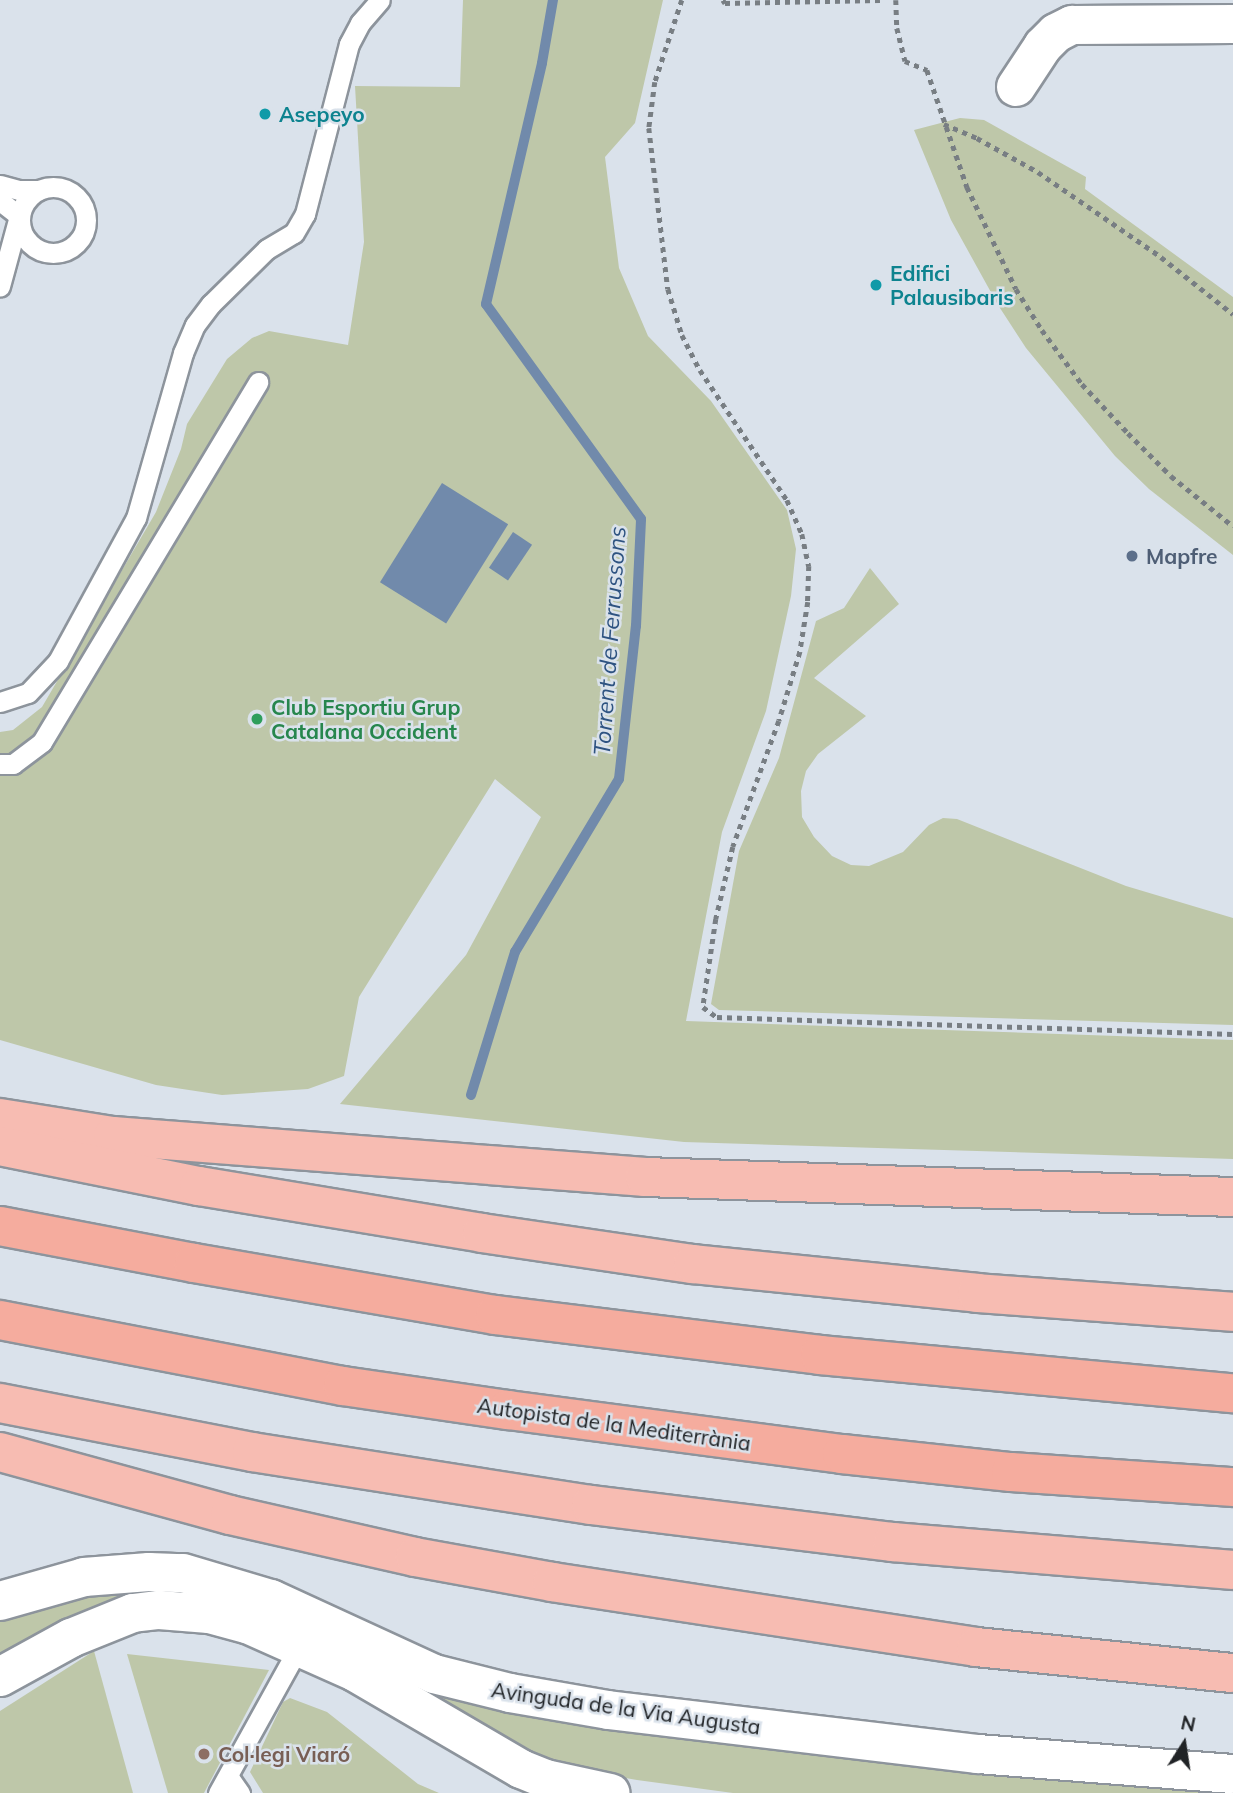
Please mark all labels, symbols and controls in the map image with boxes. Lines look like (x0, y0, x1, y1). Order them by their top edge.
place label: Asepeyo (279, 101, 365, 127)
marker: Asepeyo (257, 106, 273, 122)
place label: Edifici Palausibaris (890, 260, 1014, 310)
marker: Edifici Palausibaris (868, 277, 884, 293)
water label: Torrent de Ferrussons (588, 525, 632, 757)
place label: Mapfre (1146, 543, 1218, 569)
marker: Mapfre (1124, 548, 1140, 564)
place label: Club Esportiu Grup Catalana Occident (271, 694, 460, 744)
marker: Club Esportiu Grup Catalana Occident (249, 711, 265, 727)
street label: Autopista de la Mediterrània (476, 1392, 752, 1456)
street label: Avinguda de la Via Augusta (490, 1677, 762, 1739)
north arrow (1149, 1709, 1219, 1779)
text: N (1179, 1710, 1198, 1737)
place label: Col·legi Viaró (218, 1741, 350, 1767)
marker: Col·legi Viaró (196, 1746, 212, 1762)

